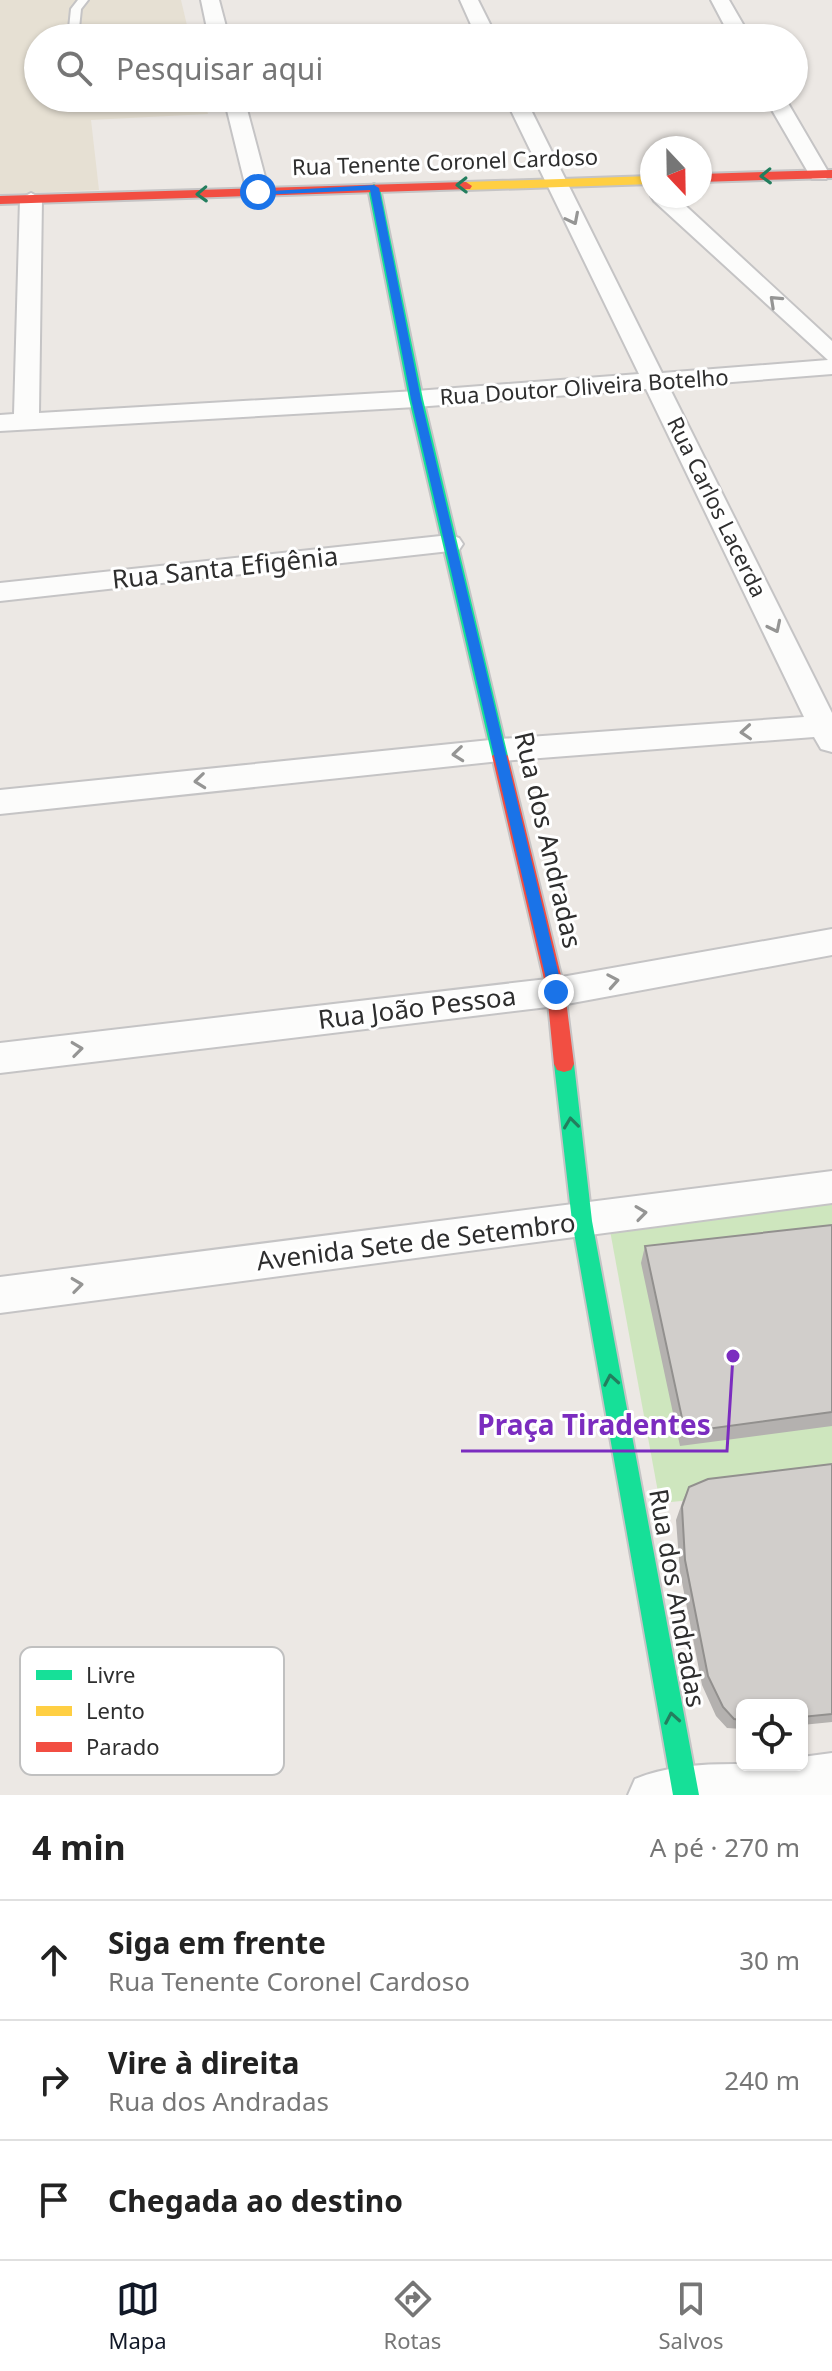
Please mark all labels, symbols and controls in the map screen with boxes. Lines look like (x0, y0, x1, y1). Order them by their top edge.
search box (24, 24, 808, 112)
icon: search (52, 46, 96, 90)
text: Pesquisar aqui (116, 48, 323, 89)
north arrow (640, 136, 712, 208)
street label: Rua Tenente Coronel Cardoso (291, 141, 599, 181)
one-way arrow (759, 168, 772, 185)
route start (240, 174, 276, 210)
one-way arrow (455, 177, 468, 194)
one-way arrow (195, 185, 208, 202)
one-way arrow (563, 210, 579, 225)
one-way arrow (769, 297, 784, 311)
street label: Rua Doutor Oliveira Botelho (439, 361, 729, 411)
street label: Rua Carlos Lacerda (661, 411, 775, 602)
street label: Rua Santa Efigênia (110, 537, 340, 597)
one-way arrow (765, 619, 781, 634)
one-way arrow (739, 723, 752, 740)
street label: Rua dos Andradas (507, 728, 591, 952)
one-way arrow (451, 745, 464, 762)
one-way arrow (193, 773, 206, 790)
route end (538, 974, 574, 1010)
one-way arrow (606, 974, 620, 991)
street label: Rua João Pessoa (316, 977, 518, 1037)
one-way arrow (71, 1041, 84, 1058)
one-way arrow (563, 1116, 580, 1130)
street label: Avenida Sete de Setembro (254, 1204, 577, 1278)
one-way arrow (634, 1205, 648, 1222)
one-way arrow (70, 1277, 84, 1294)
one-way arrow (603, 1373, 620, 1386)
callout: Praça Tiradentes (461, 1399, 727, 1451)
text: Praça Tiradentes (477, 1405, 711, 1443)
street label: Rua dos Andradas (641, 1486, 715, 1710)
legend (20, 1647, 284, 1775)
text: Livre (86, 1659, 135, 1689)
text: Lento (86, 1695, 145, 1725)
map controls (736, 1699, 808, 1771)
button: locate (736, 1699, 808, 1771)
one-way arrow (664, 1711, 681, 1725)
text: Parado (86, 1731, 159, 1761)
text: 4 min (32, 1824, 126, 1870)
text: A pé · 270 m (650, 1829, 800, 1865)
text: Siga em frente (108, 1922, 326, 1963)
icon: ahead (32, 1938, 76, 1982)
text: 30 m (739, 1942, 800, 1978)
text: Rua Tenente Coronel Cardoso (108, 1963, 470, 1999)
text: Vire à direita (108, 2042, 299, 2083)
icon: right (32, 2058, 76, 2102)
text: 240 m (724, 2062, 800, 2098)
text: Rua dos Andradas (108, 2083, 329, 2119)
icon: arrive (32, 2178, 76, 2222)
text: Chegada ao destino (108, 2180, 403, 2221)
tab: Mapa (108, 2277, 167, 2355)
tab: Rotas (384, 2277, 441, 2355)
tab: Salvos (658, 2277, 724, 2355)

